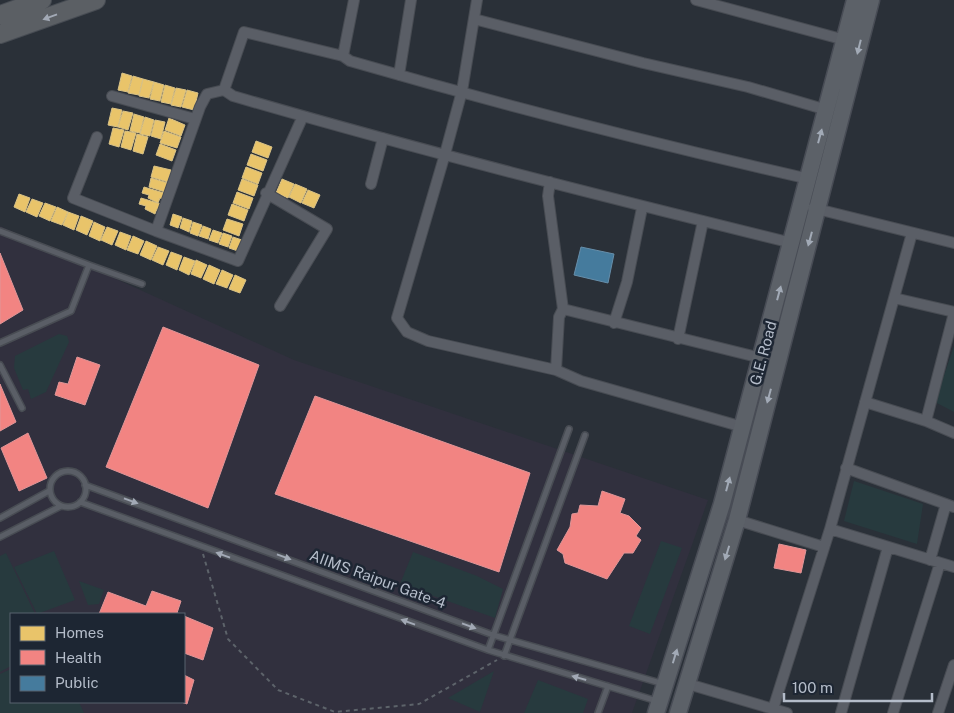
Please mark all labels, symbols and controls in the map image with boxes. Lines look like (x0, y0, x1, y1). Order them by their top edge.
one-way arrow (43, 14, 58, 21)
one-way arrow (855, 40, 863, 55)
one-way arrow (816, 129, 824, 144)
one-way arrow (806, 231, 814, 246)
one-way arrow (775, 286, 783, 301)
street label: G.E. Road (746, 319, 780, 387)
one-way arrow (765, 388, 773, 403)
one-way arrow (724, 476, 732, 491)
one-way arrow (124, 497, 139, 505)
one-way arrow (723, 545, 731, 560)
street label: AIIMS Raipur Gate-4 (308, 546, 448, 612)
one-way arrow (215, 551, 230, 558)
one-way arrow (276, 554, 291, 561)
legend (10, 613, 185, 703)
one-way arrow (401, 618, 416, 625)
one-way arrow (462, 622, 477, 630)
text: Homes (55, 624, 104, 641)
one-way arrow (671, 648, 679, 663)
text: Health (55, 649, 102, 666)
scale bar (784, 670, 932, 702)
one-way arrow (572, 673, 587, 681)
text: Public (55, 674, 99, 691)
text: 100 m (792, 679, 833, 696)

